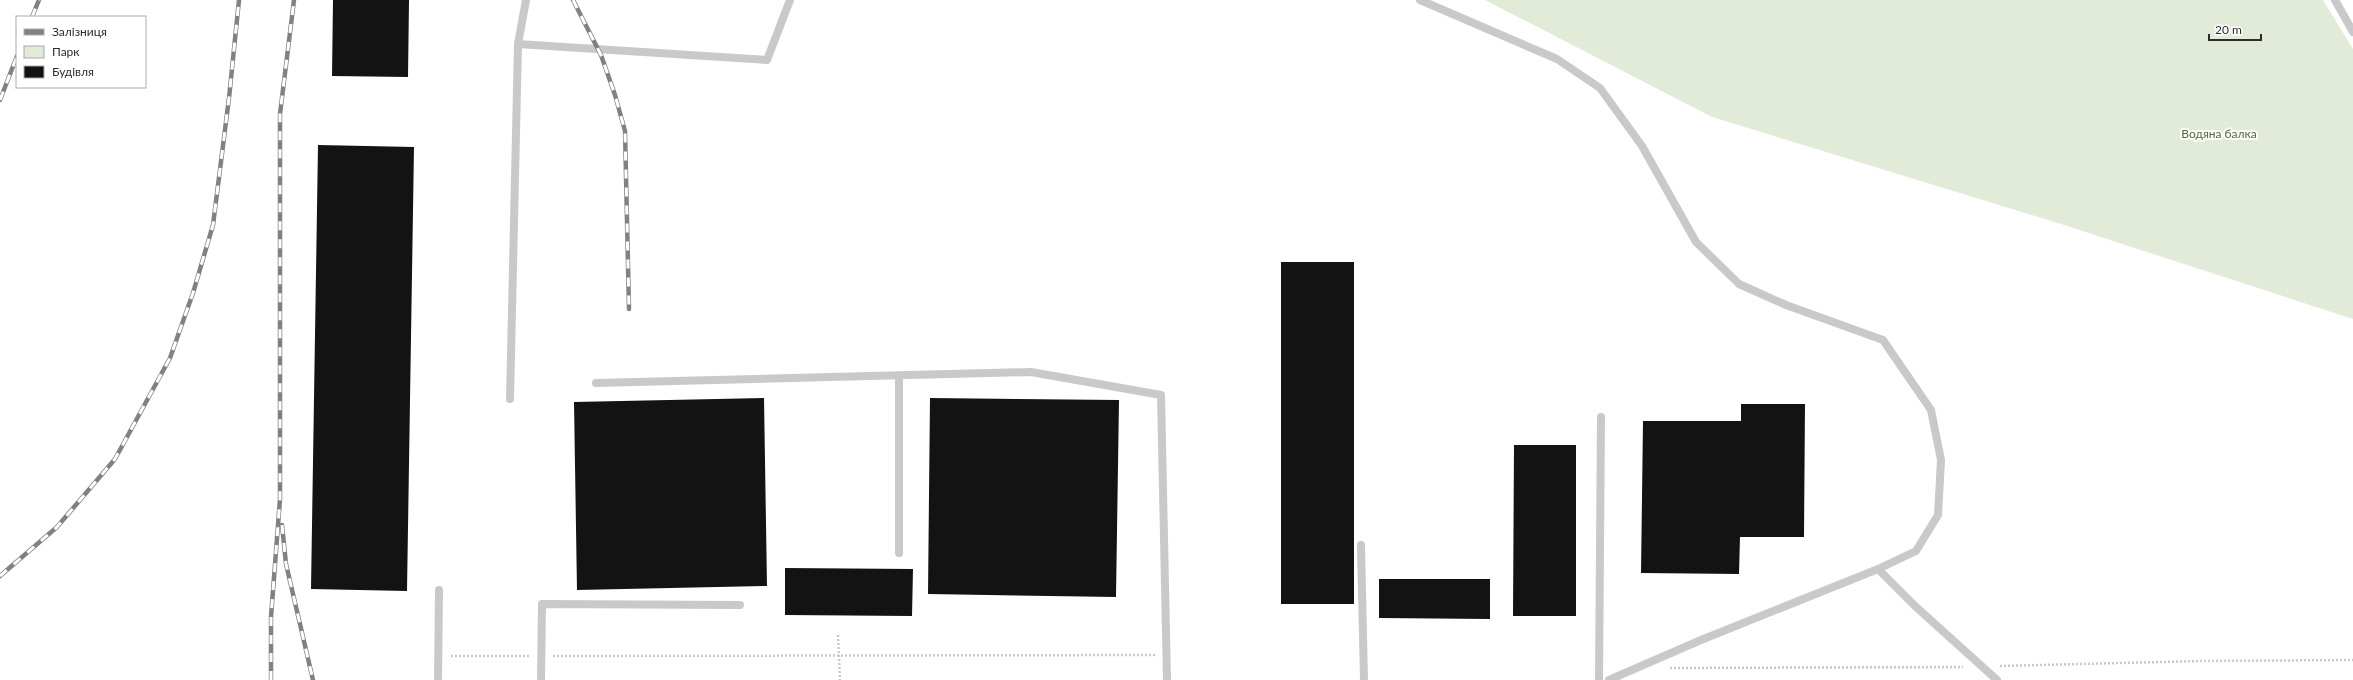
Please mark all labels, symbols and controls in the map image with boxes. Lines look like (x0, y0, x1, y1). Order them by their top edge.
legend (16, 16, 146, 88)
scale bar (2209, 16, 2261, 42)
text: 20 m (2215, 22, 2242, 37)
text: Залізниця (52, 24, 107, 39)
text: Парк (52, 44, 80, 59)
text: Будівля (52, 64, 94, 79)
park label: Водяна балка (2181, 126, 2257, 141)

